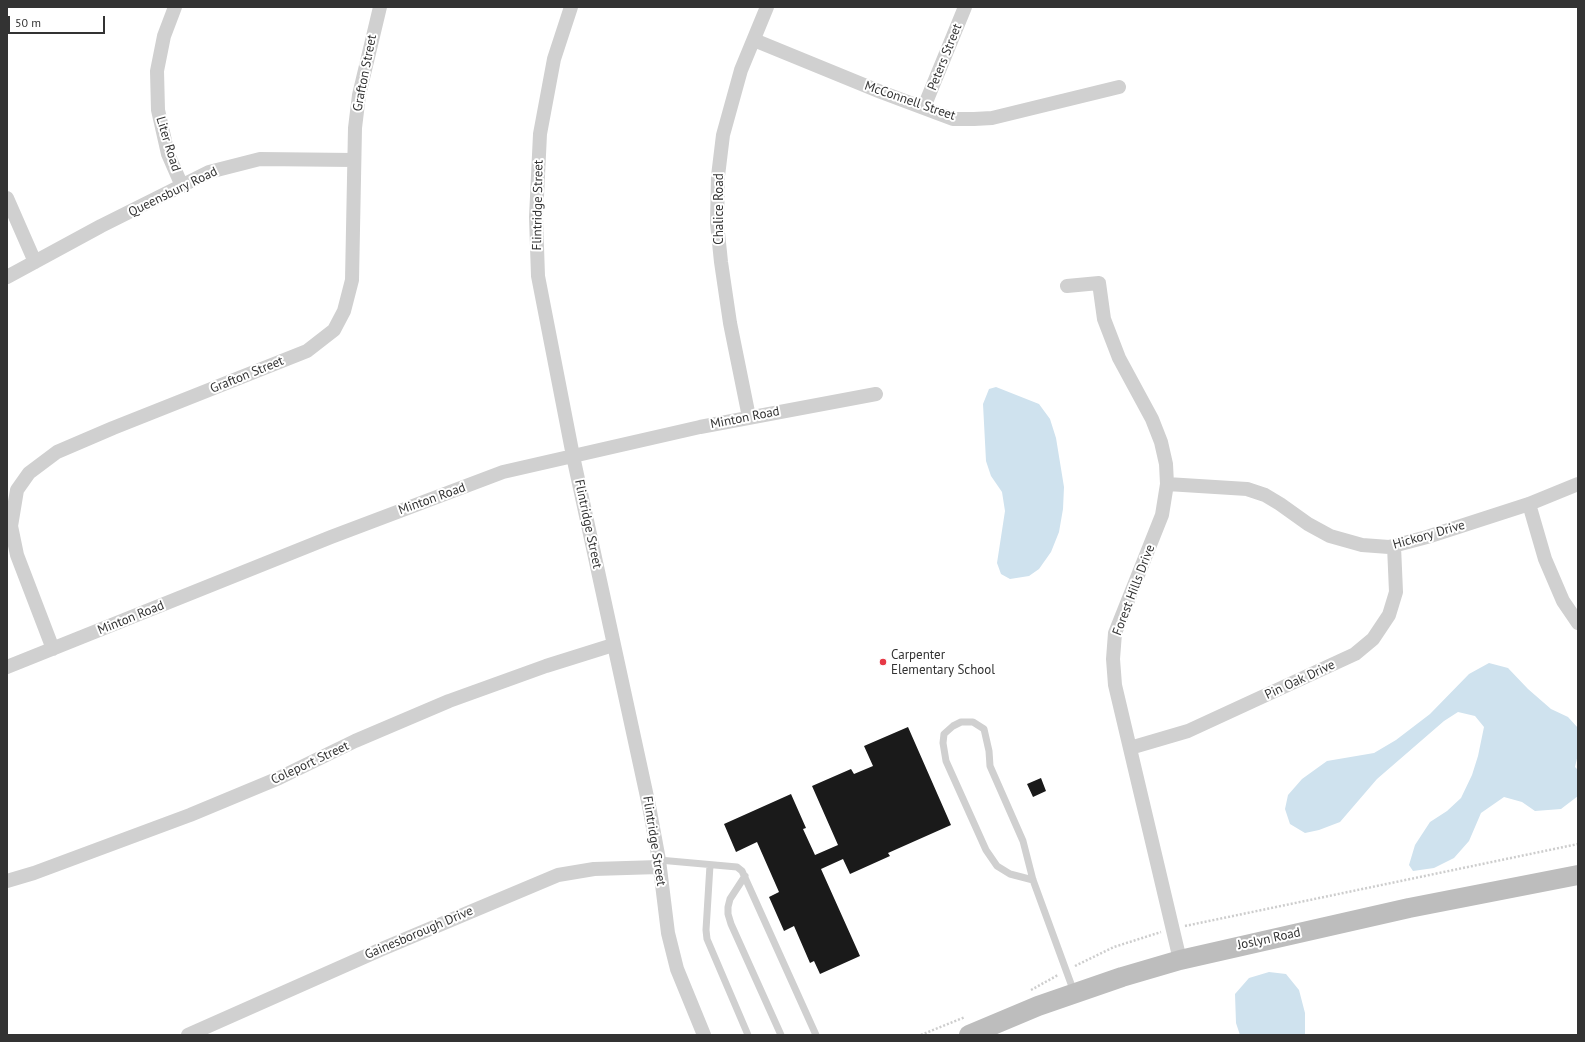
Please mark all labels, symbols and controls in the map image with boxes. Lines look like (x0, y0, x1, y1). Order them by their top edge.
scale bar (10, 8, 107, 34)
text: 50 m (15, 15, 41, 30)
street label: Peters Street (924, 21, 966, 93)
street label: Grafton Street (350, 33, 380, 113)
street label: McConnell Street (862, 78, 958, 124)
street label: Liter Road (152, 115, 184, 173)
street label: Flintridge Street (529, 160, 547, 250)
street label: Queensbury Road (126, 164, 220, 220)
street label: Chalice Road (711, 173, 727, 245)
street label: Grafton Street (208, 353, 286, 397)
street label: Minton Road (709, 404, 781, 432)
street label: Flintridge Street (571, 478, 605, 570)
street label: Minton Road (396, 480, 468, 518)
street label: Hickory Drive (1391, 517, 1467, 553)
street label: Forest Hills Drive (1110, 542, 1158, 638)
street label: Minton Road (96, 598, 166, 638)
place label: Carpenter Elementary School (891, 647, 995, 678)
marker: Carpenter Elementary School (878, 657, 888, 667)
street label: Pin Oak Drive (1262, 657, 1338, 703)
street label: Coleport Street (269, 738, 351, 788)
street label: Flintridge Street (639, 795, 669, 887)
street label: Gainesborough Drive (362, 903, 476, 963)
street label: Joslyn Road (1236, 925, 1302, 953)

